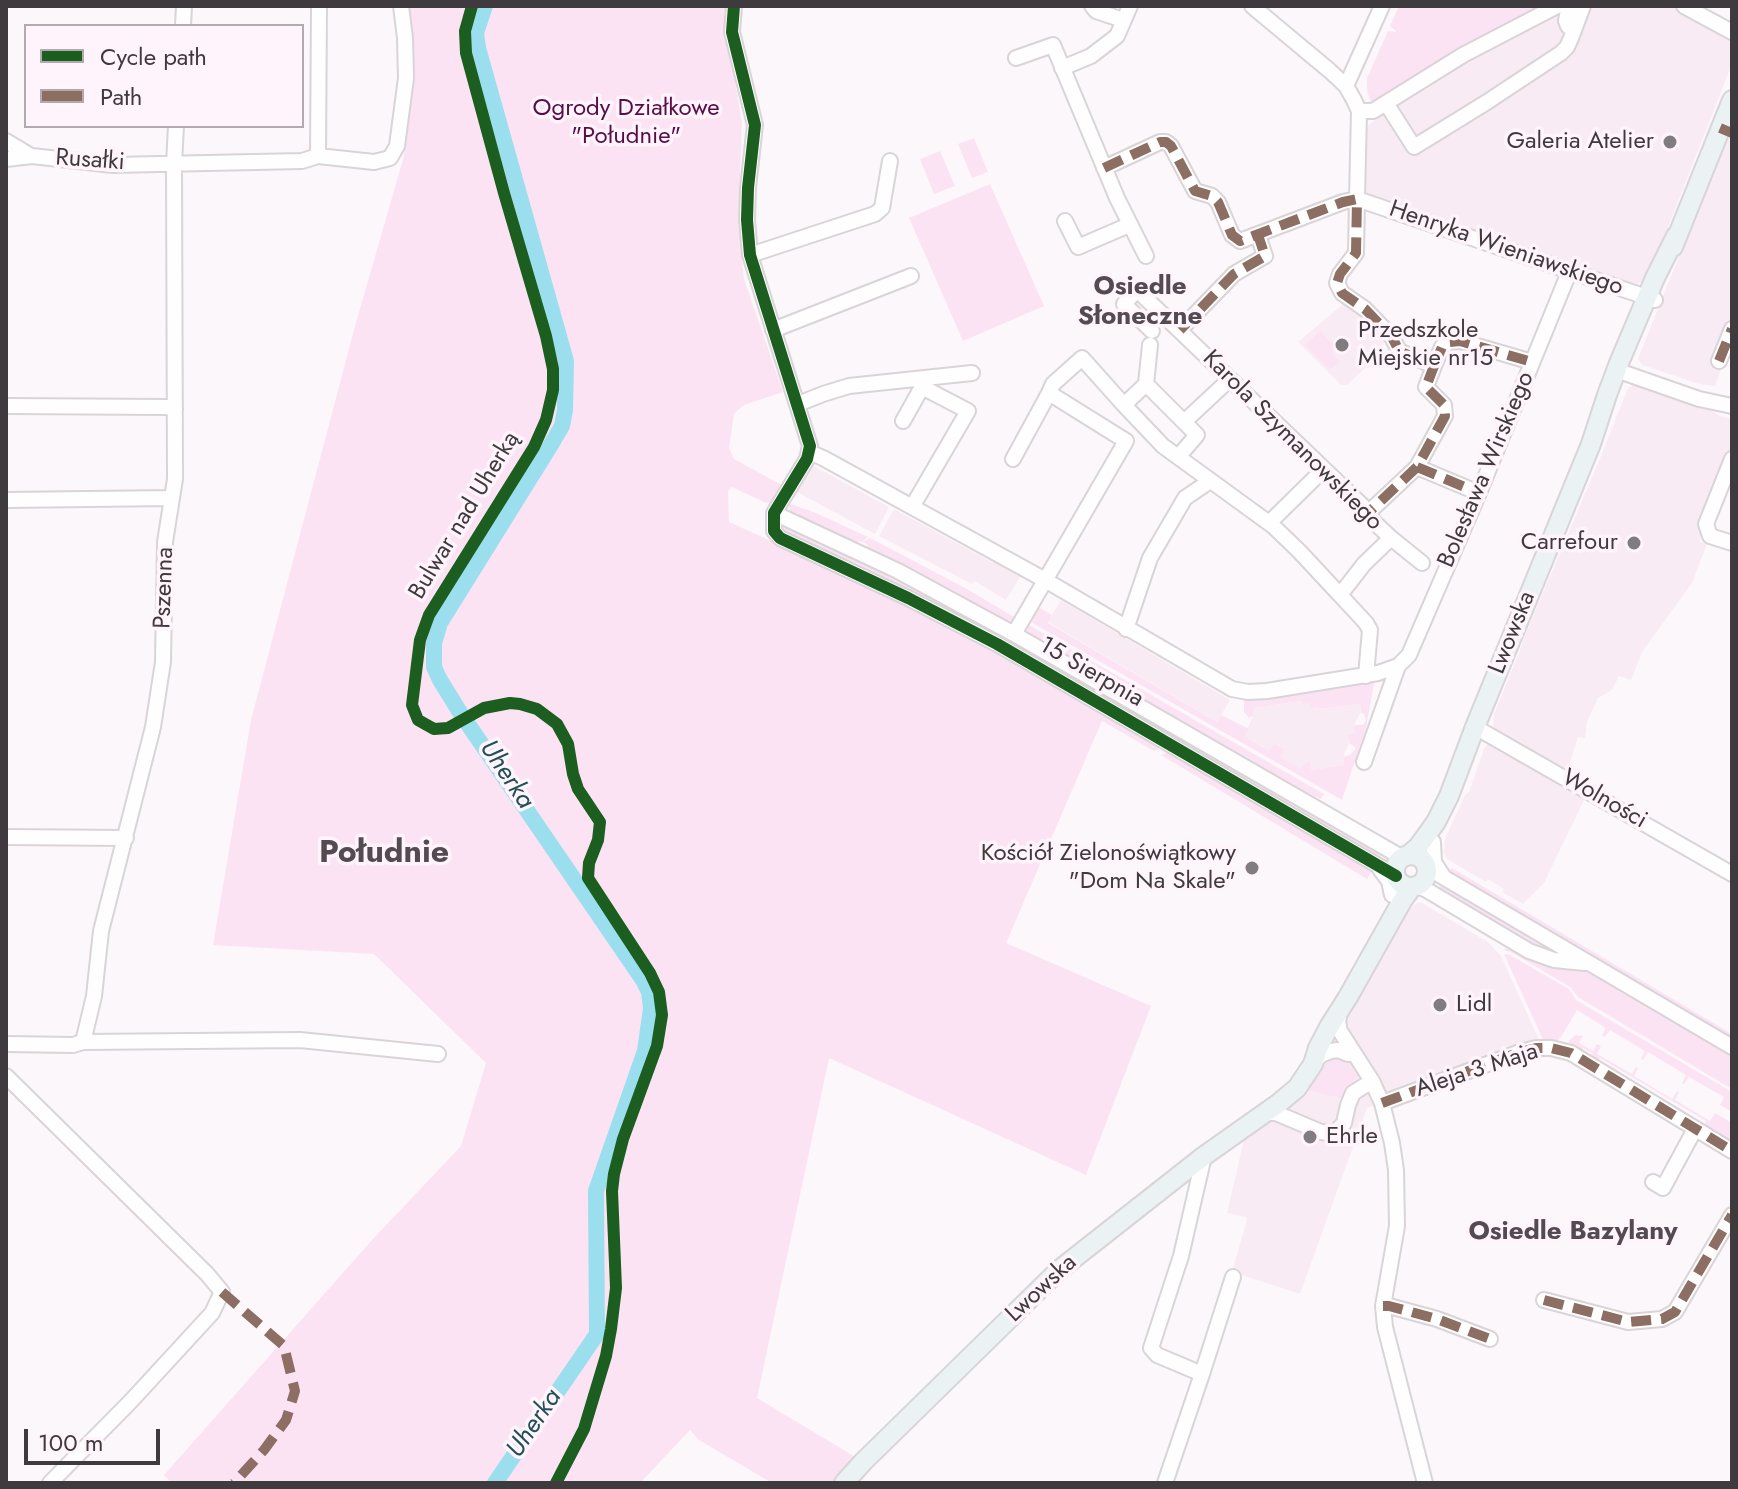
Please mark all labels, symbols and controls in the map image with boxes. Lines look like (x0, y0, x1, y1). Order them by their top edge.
legend (24, 24, 304, 128)
text: Cycle path (100, 39, 207, 74)
text: Path (100, 79, 142, 114)
park label: Ogrody Działkowe "Południe" (533, 95, 719, 151)
place label: Galeria Atelier (1506, 128, 1654, 156)
marker: Galeria Atelier (1661, 133, 1679, 151)
street label: Rusałki (54, 144, 126, 178)
street label: Henryka Wieniawskiego (1385, 195, 1627, 303)
district label: Osiedle Słoneczne (1078, 272, 1202, 334)
place label: Przedszkole Miejskie nr15 (1358, 317, 1493, 373)
marker: Przedszkole Miejskie nr15 (1333, 336, 1351, 354)
street label: Karola Szymanowskiego (1196, 345, 1388, 537)
street label: Bolesława Wirskiego (1433, 368, 1541, 572)
street label: Bulwar nad Uherką (404, 427, 526, 605)
place label: Carrefour (1521, 529, 1618, 557)
marker: Carrefour (1625, 534, 1643, 552)
street label: Pszenna (149, 547, 181, 629)
street label: Lwowska (1483, 588, 1543, 678)
street label: 15 Sierpnia (1034, 632, 1148, 714)
water label: Uherka (472, 735, 540, 815)
street label: Wolności (1556, 764, 1652, 836)
district label: Południe (319, 835, 449, 873)
place label: Kościół Zielonoświątkowy "Dom Na Skale" (981, 840, 1236, 896)
marker: Kościół Zielonoświątkowy "Dom Na Skale" (1243, 859, 1261, 877)
place label: Lidl (1456, 991, 1492, 1019)
marker: Lidl (1431, 996, 1449, 1014)
street label: Aleja 3 Maja (1412, 1038, 1542, 1104)
place label: Ehrle (1326, 1123, 1378, 1151)
marker: Ehrle (1301, 1128, 1319, 1146)
district label: Osiedle Bazylany (1468, 1217, 1678, 1249)
street label: Lwowska (1001, 1249, 1083, 1329)
water label: Uherka (501, 1384, 569, 1464)
scale bar (28, 1413, 164, 1463)
text: 100 m (38, 1425, 104, 1460)

